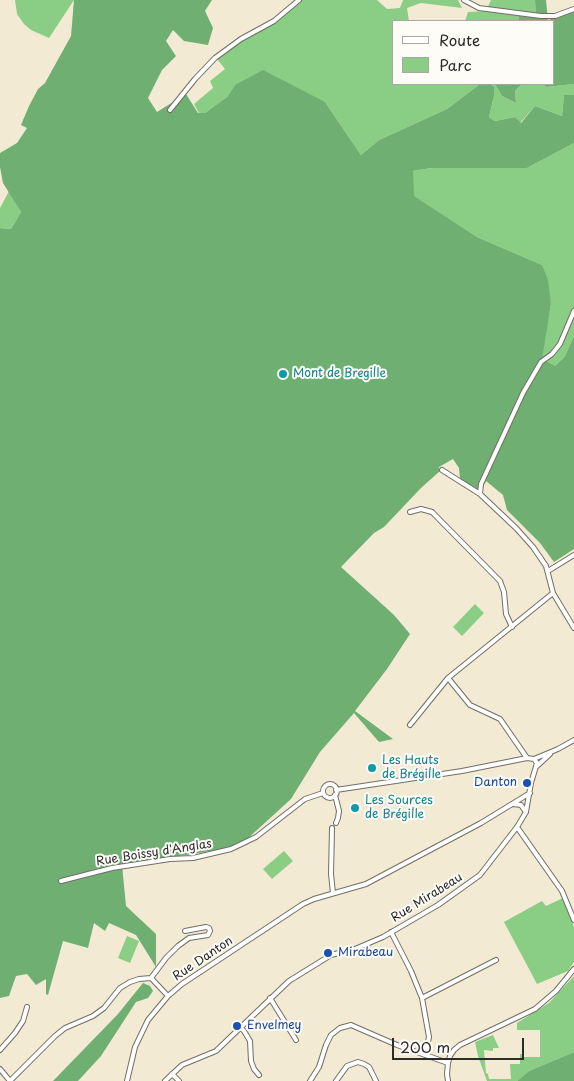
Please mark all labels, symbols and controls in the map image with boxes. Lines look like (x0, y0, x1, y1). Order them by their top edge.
legend (392, 20, 554, 85)
text: Route (439, 28, 480, 51)
text: Parc (439, 53, 472, 76)
place label: Mont de Bregille (293, 367, 386, 381)
marker: Mont de Bregille (277, 368, 289, 380)
place label: Les Hauts de Brégille (382, 754, 441, 782)
marker: Les Hauts de Brégille (366, 762, 378, 774)
place label: Danton (474, 776, 517, 790)
marker: Danton (521, 777, 533, 789)
place label: Les Sources de Brégille (365, 794, 433, 822)
marker: Les Sources de Brégille (349, 802, 361, 814)
street label: Rue Boissy d'Anglas (95, 837, 213, 869)
street label: Rue Mirabeau (389, 870, 465, 926)
street label: Rue Danton (170, 934, 236, 984)
place label: Mirabeau (338, 946, 393, 960)
marker: Mirabeau (322, 947, 334, 959)
place label: Envelmey (247, 1019, 301, 1033)
marker: Envelmey (231, 1020, 243, 1032)
scale bar (394, 1028, 526, 1060)
text: 200 m (400, 1035, 450, 1058)

